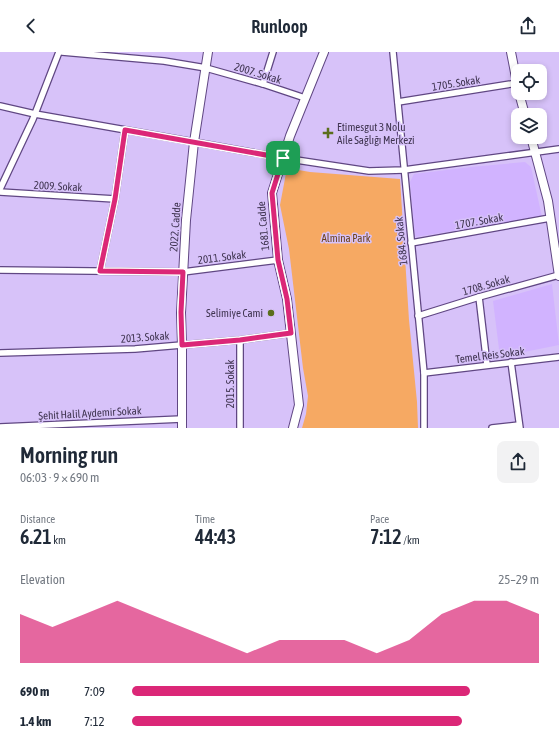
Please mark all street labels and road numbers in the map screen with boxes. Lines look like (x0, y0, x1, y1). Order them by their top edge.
street label: 2007. Sokak (233, 60, 283, 86)
street label: 1705. Sokak (431, 73, 481, 93)
street label: 2009. Sokak (33, 179, 83, 193)
street label: 1681. Cadde (255, 201, 271, 251)
street label: 2022. Cadde (167, 202, 183, 252)
street label: 1707. Sokak (454, 211, 504, 231)
street label: 1684. Sokak (392, 216, 410, 266)
street label: 2011. Sokak (197, 248, 247, 266)
street label: 1708. Sokak (461, 272, 511, 297)
street label: 2013. Sokak (120, 329, 170, 345)
street label: Temel Reis Sokak (455, 345, 525, 365)
street label: 2015. Sokak (224, 359, 236, 408)
street label: Şehit Halil Aydemir Sokak (38, 404, 142, 422)

